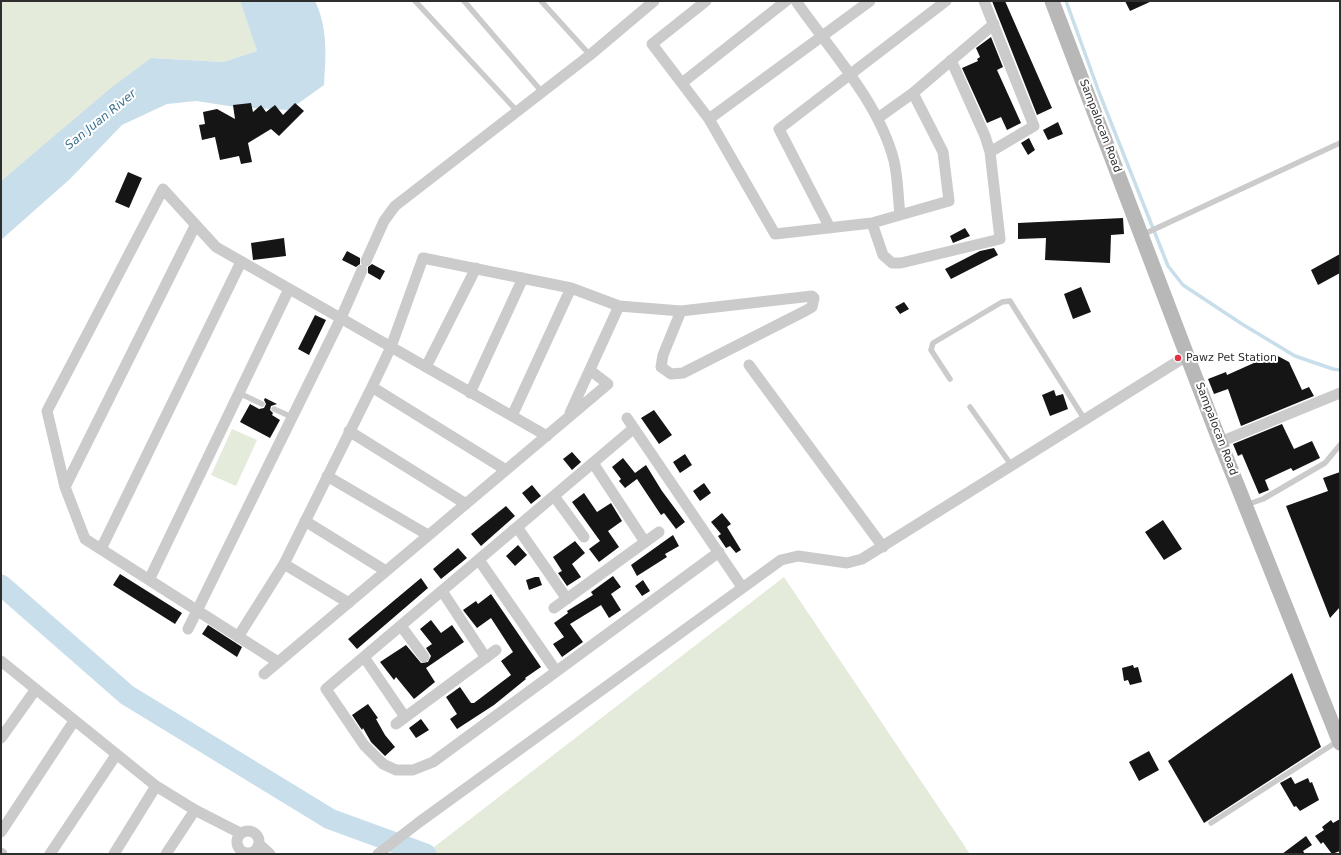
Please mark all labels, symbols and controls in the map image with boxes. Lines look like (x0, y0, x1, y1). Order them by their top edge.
street label: Sampalocan Road (1076, 78, 1124, 174)
water label: San Juan River (63, 87, 139, 153)
place label: Pawz Pet Station (1186, 351, 1277, 365)
marker: Pawz Pet Station (1173, 353, 1183, 363)
street label: Sampalocan Road (1192, 381, 1240, 477)

